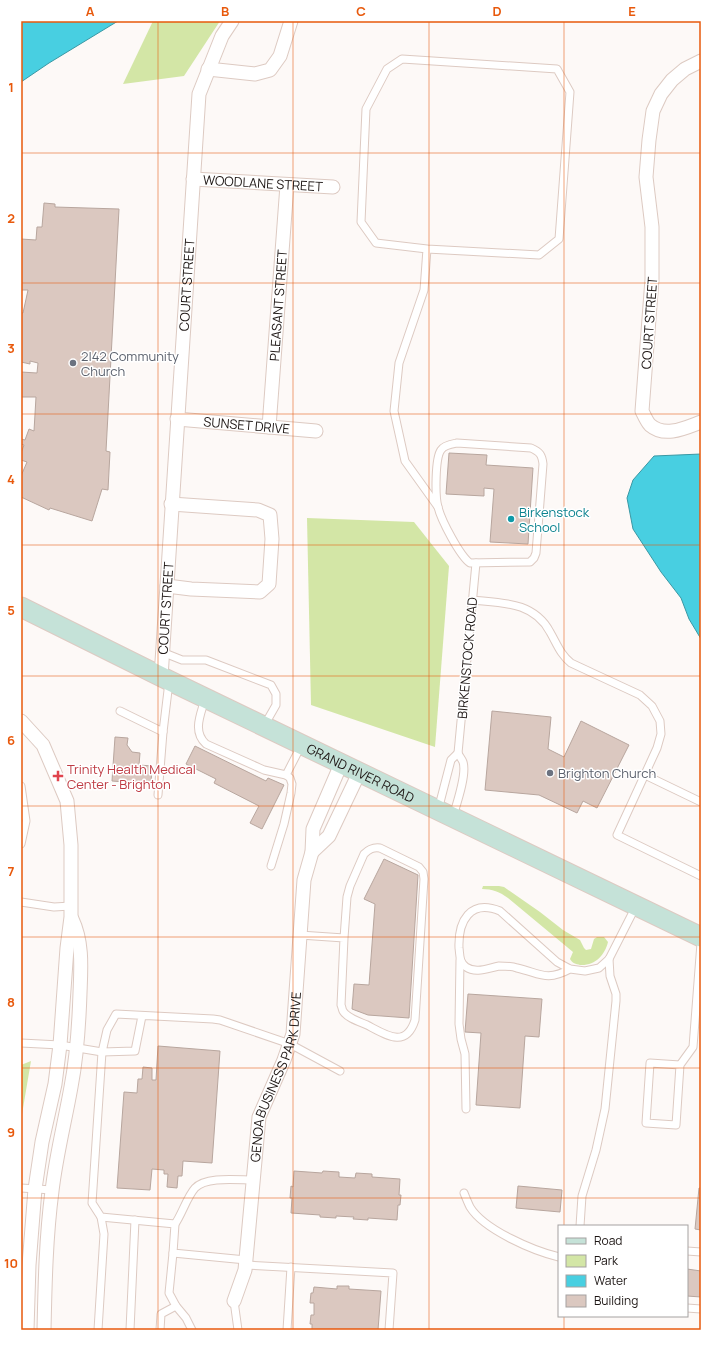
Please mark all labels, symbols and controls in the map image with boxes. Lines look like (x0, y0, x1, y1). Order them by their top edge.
text: A (86, 2, 95, 20)
text: B (221, 2, 229, 20)
text: C (356, 2, 366, 20)
text: D (492, 2, 502, 20)
text: E (628, 2, 636, 20)
text: 1 (8, 78, 14, 96)
street label: WOODLANE STREET (203, 171, 323, 195)
text: 2 (7, 209, 15, 227)
street label: COURT STREET (175, 238, 199, 332)
street label: PLEASANT STREET (265, 249, 291, 362)
street label: COURT STREET (637, 276, 661, 370)
text: 3 (7, 339, 15, 357)
place label: 2|42 Community Church (81, 347, 179, 380)
marker: 2|42 Community Church (68, 358, 78, 368)
street label: SUNSET DRIVE (203, 412, 291, 438)
text: 4 (7, 470, 15, 488)
place label: Birkenstock School (519, 503, 590, 536)
marker: Birkenstock School (506, 514, 516, 524)
street label: COURT STREET (153, 561, 177, 655)
street label: BIRKENSTOCK ROAD (453, 596, 481, 720)
text: 5 (7, 601, 15, 619)
text: 6 (7, 731, 15, 749)
street label: GRAND RIVER ROAD (304, 739, 418, 807)
place label: Trinity Health Medical Center - Brighton (67, 760, 196, 793)
place label: Brighton Church (558, 764, 656, 782)
marker: Brighton Church (545, 768, 555, 778)
marker: Trinity Health Medical Center - Brighton (52, 770, 64, 782)
text: 7 (8, 862, 15, 880)
street label: GENOA BUSINESS PARK DRIVE (246, 991, 305, 1163)
text: 8 (7, 993, 15, 1011)
text: 9 (7, 1123, 15, 1141)
legend (558, 1225, 688, 1317)
text: Road (594, 1232, 622, 1249)
text: Park (594, 1252, 619, 1269)
text: 10 (4, 1254, 18, 1272)
text: Water (594, 1272, 628, 1289)
text: Building (594, 1292, 638, 1309)

